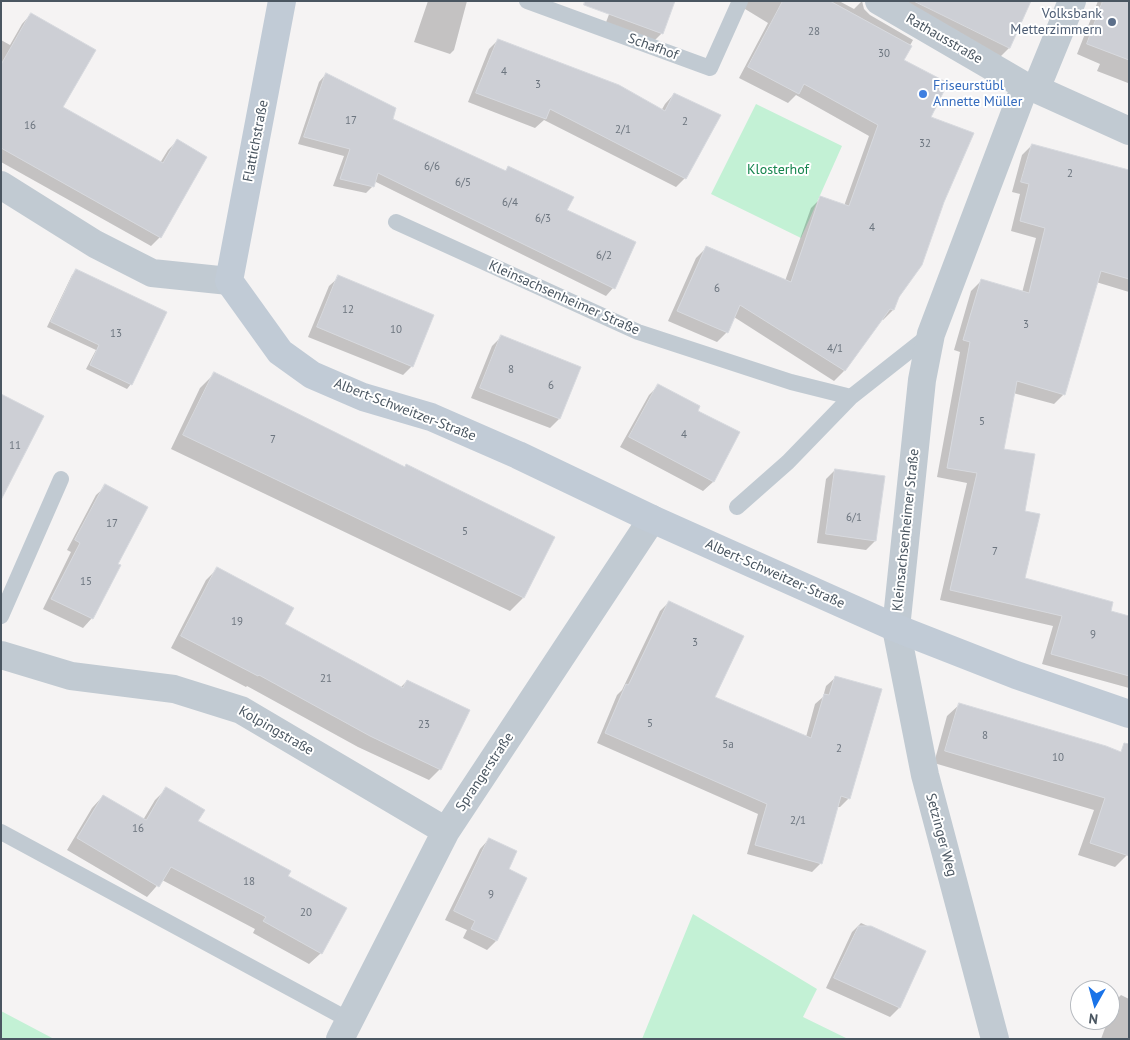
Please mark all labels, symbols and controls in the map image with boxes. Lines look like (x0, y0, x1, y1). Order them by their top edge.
place label: Volksbank Metterzimmern (1010, 6, 1102, 38)
street label: Rathausstraße (903, 10, 985, 68)
marker: Volksbank Metterzimmern (1106, 16, 1118, 28)
house number: 28 (808, 25, 820, 39)
street label: Schafhof (626, 30, 680, 64)
house number: 30 (878, 47, 890, 61)
house number: 4 (501, 65, 507, 79)
house number: 3 (535, 78, 541, 92)
place label: Friseurstübl Annette Müller (933, 78, 1022, 110)
marker: Friseurstübl Annette Müller (917, 88, 929, 100)
street label: Flattichstraße (240, 99, 272, 183)
house number: 17 (345, 114, 357, 128)
house number: 2 (682, 115, 688, 129)
house number: 16 (24, 119, 36, 133)
house number: 2/1 (615, 123, 631, 137)
house number: 32 (919, 137, 931, 151)
house number: 6/6 (424, 160, 440, 174)
park label: Klosterhof (747, 162, 809, 178)
house number: 2 (1067, 167, 1073, 181)
house number: 6/5 (455, 176, 471, 190)
house number: 6/4 (502, 196, 518, 210)
house number: 6/3 (535, 212, 551, 226)
house number: 4 (869, 221, 875, 235)
house number: 6/2 (596, 249, 612, 263)
street label: Kleinsachsenheimer Straße (486, 257, 642, 339)
house number: 6 (714, 282, 720, 296)
house number: 12 (342, 303, 354, 317)
house number: 3 (1023, 318, 1029, 332)
house number: 10 (390, 323, 402, 337)
house number: 13 (110, 327, 122, 341)
house number: 4/1 (827, 342, 843, 356)
house number: 8 (508, 363, 514, 377)
street label: Albert-Schweitzer-Straße (332, 375, 478, 445)
house number: 6 (548, 379, 554, 393)
house number: 5 (979, 415, 985, 429)
house number: 4 (681, 428, 687, 442)
house number: 7 (270, 433, 276, 447)
house number: 11 (9, 439, 21, 453)
street label: Kleinsachsenheimer Straße (889, 448, 923, 612)
house number: 6/1 (846, 511, 862, 525)
house number: 17 (106, 517, 118, 531)
house number: 5 (462, 525, 468, 539)
street label: Albert-Schweitzer-Straße (703, 536, 847, 612)
house number: 7 (992, 545, 998, 559)
house number: 15 (80, 575, 92, 589)
house number: 19 (231, 615, 243, 629)
house number: 9 (1090, 628, 1096, 642)
house number: 3 (692, 636, 698, 650)
house number: 21 (320, 672, 332, 686)
street label: Kolpingstraße (236, 703, 316, 759)
house number: 5 (647, 717, 653, 731)
house number: 23 (418, 718, 430, 732)
street label: Sprangerstraße (452, 729, 518, 815)
house number: 8 (982, 729, 988, 743)
house number: 5a (722, 738, 734, 752)
house number: 2 (836, 742, 842, 756)
house number: 10 (1052, 751, 1064, 765)
street label: Setzinger Weg (922, 791, 960, 879)
house number: 2/1 (790, 814, 806, 828)
house number: 16 (132, 822, 144, 836)
house number: 18 (243, 875, 255, 889)
house number: 9 (488, 888, 494, 902)
house number: 20 (300, 906, 312, 920)
north arrow (1070, 980, 1120, 1030)
text: N (1088, 1009, 1099, 1028)

